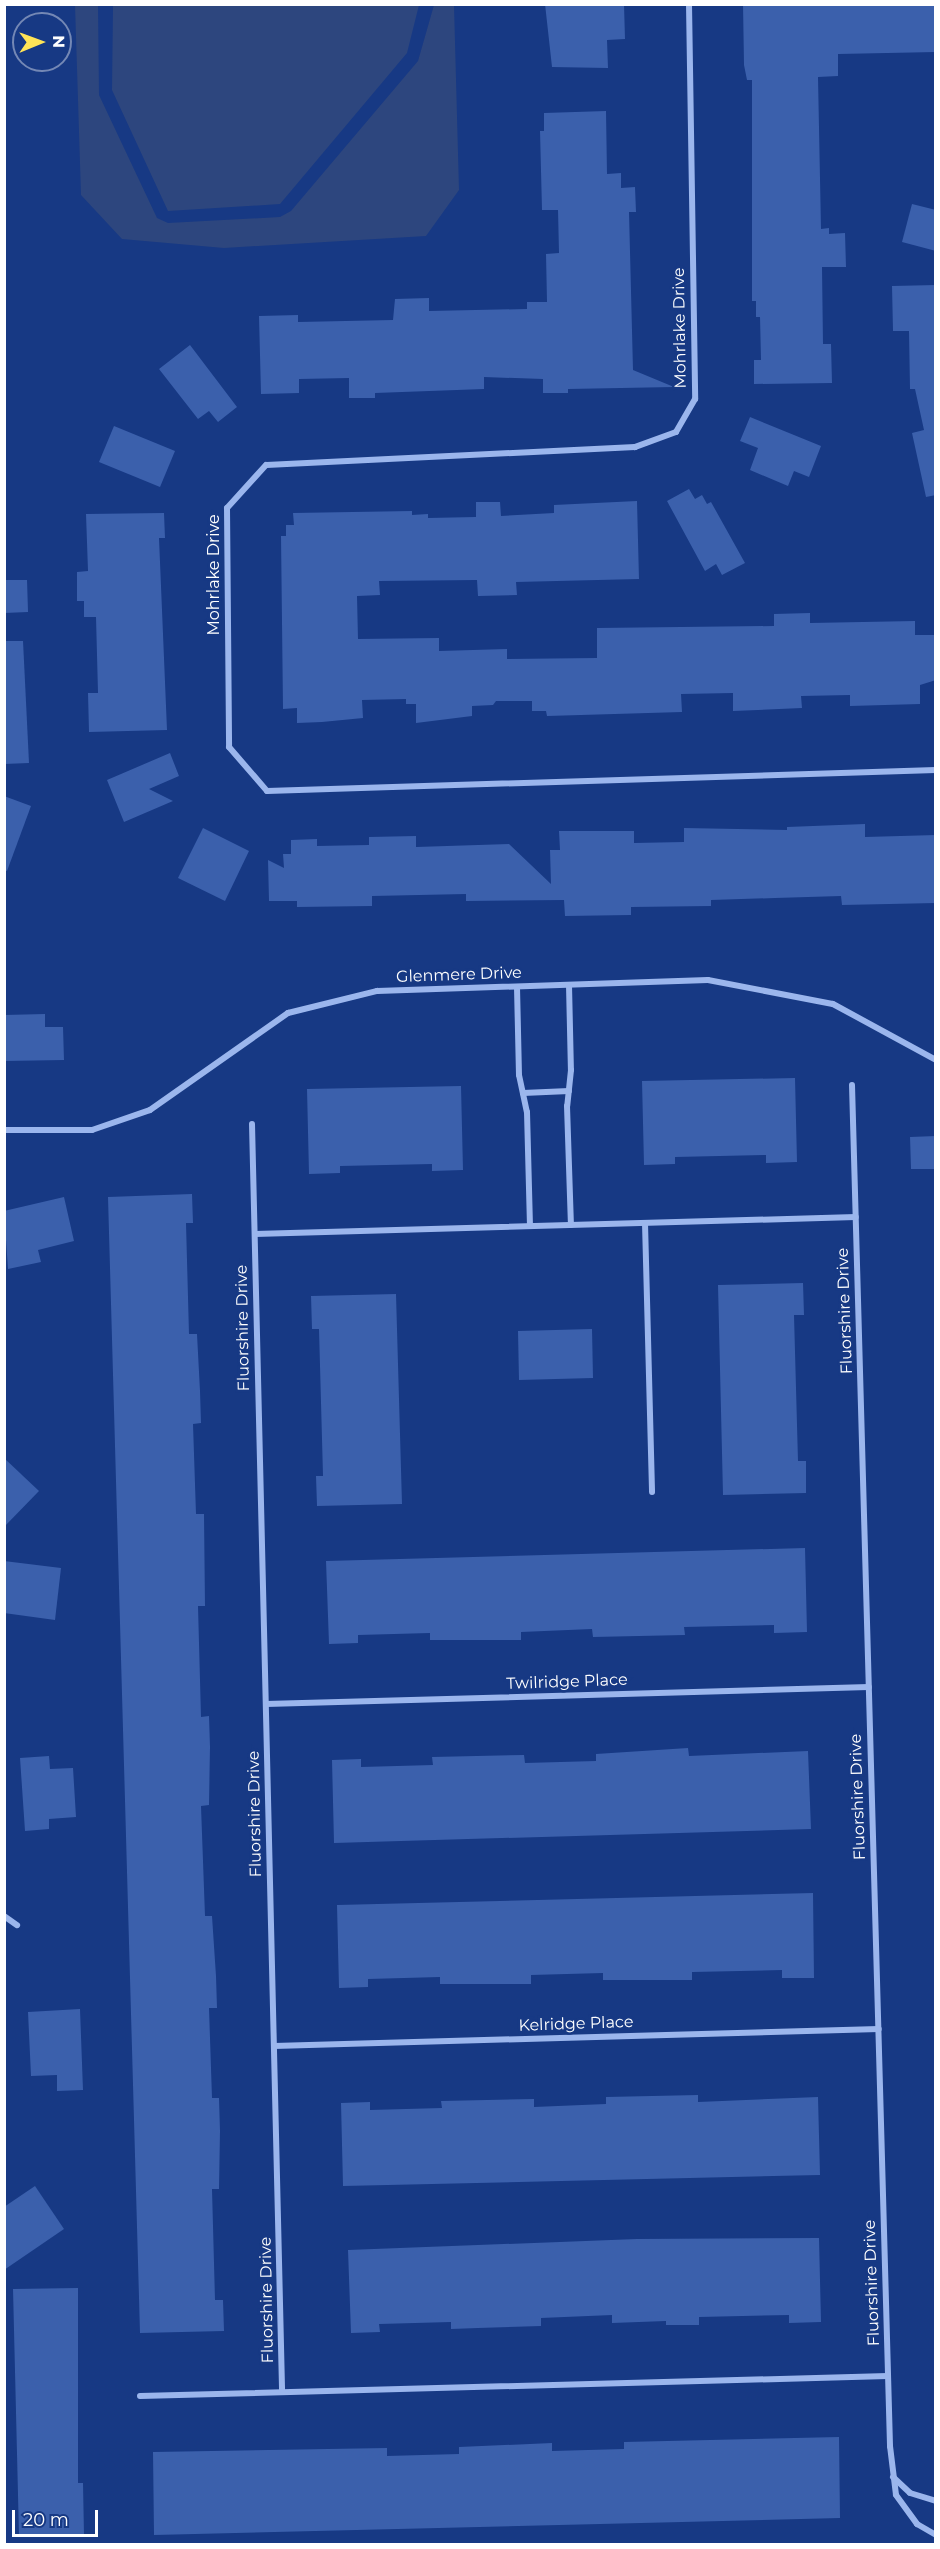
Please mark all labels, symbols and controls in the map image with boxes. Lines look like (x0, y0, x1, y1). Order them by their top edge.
north arrow (12, 12, 72, 72)
text: N (49, 35, 68, 48)
street label: Mohrlake Drive (669, 267, 691, 389)
street label: Mohrlake Drive (204, 514, 224, 636)
street label: Glenmere Drive (396, 963, 522, 987)
street label: Fluorshire Drive (833, 1247, 857, 1375)
street label: Fluorshire Drive (232, 1265, 254, 1391)
street label: Twilridge Place (506, 1670, 628, 1694)
street label: Fluorshire Drive (846, 1733, 870, 1861)
street label: Fluorshire Drive (244, 1751, 266, 1877)
street label: Kelridge Place (518, 2012, 634, 2036)
street label: Fluorshire Drive (860, 2219, 884, 2347)
street label: Fluorshire Drive (256, 2237, 278, 2363)
scale bar (15, 2498, 100, 2536)
text: 20 m (23, 2509, 69, 2531)

